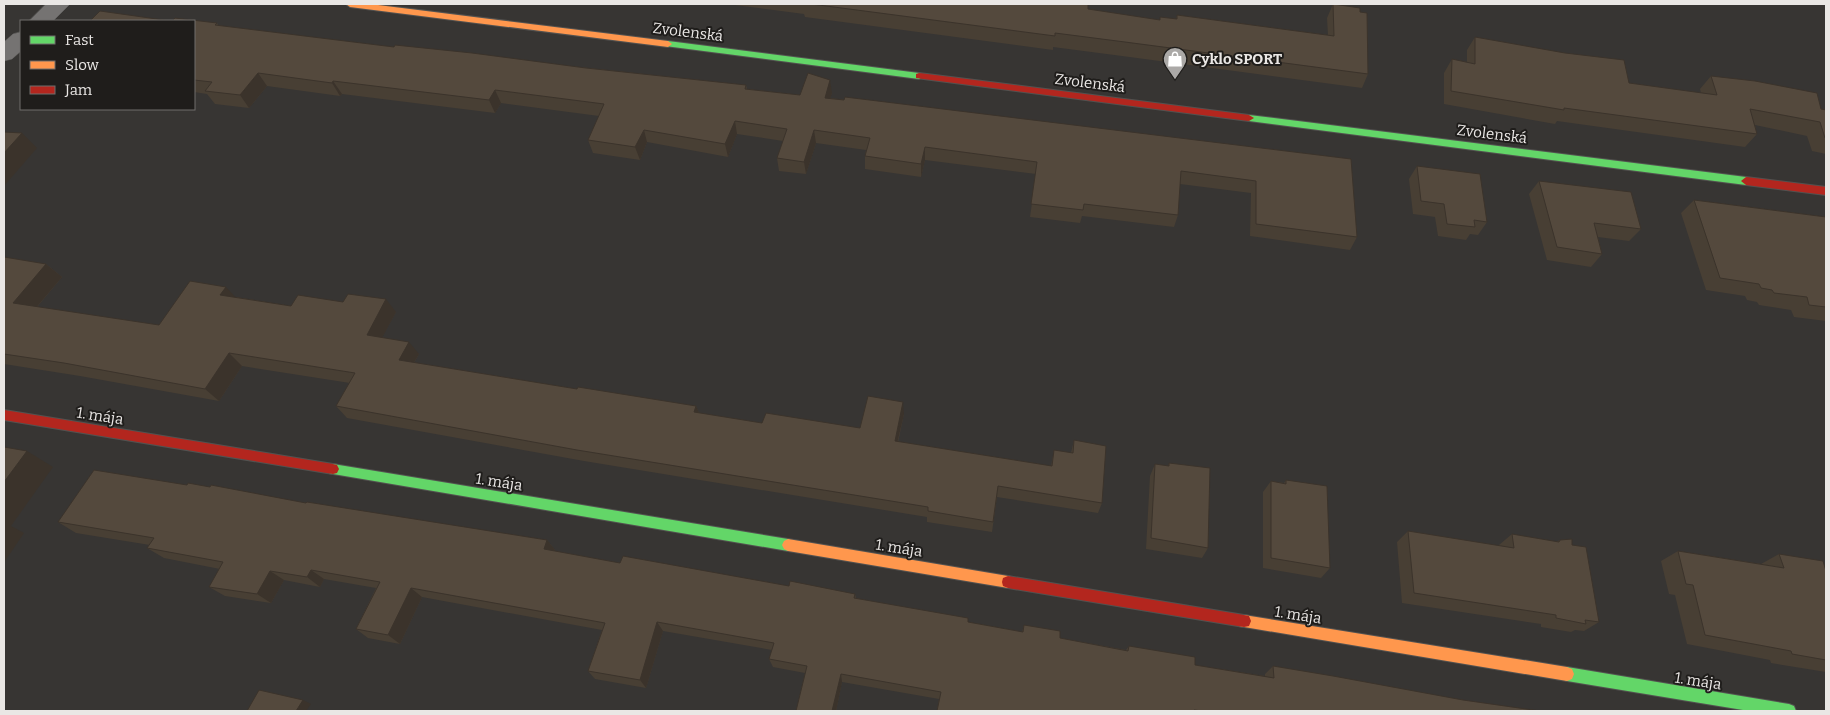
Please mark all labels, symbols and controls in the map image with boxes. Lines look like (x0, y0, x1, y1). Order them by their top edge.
street label: Zvolenská (652, 19, 724, 45)
legend (20, 20, 195, 110)
text: Fast (65, 31, 94, 49)
shop icon: Cyklo SPORT (1162, 46, 1188, 80)
place label: Cyklo SPORT (1192, 50, 1282, 68)
text: Slow (65, 56, 100, 74)
street label: Zvolenská (1054, 70, 1126, 96)
text: Jam (64, 81, 93, 99)
street label: Zvolenská (1456, 121, 1528, 147)
street label: 1. mája (75, 403, 125, 429)
street label: 1. mája (474, 469, 524, 495)
street label: 1. mája (874, 535, 924, 561)
street label: 1. mája (1273, 602, 1323, 628)
street label: 1. mája (1673, 668, 1723, 694)

